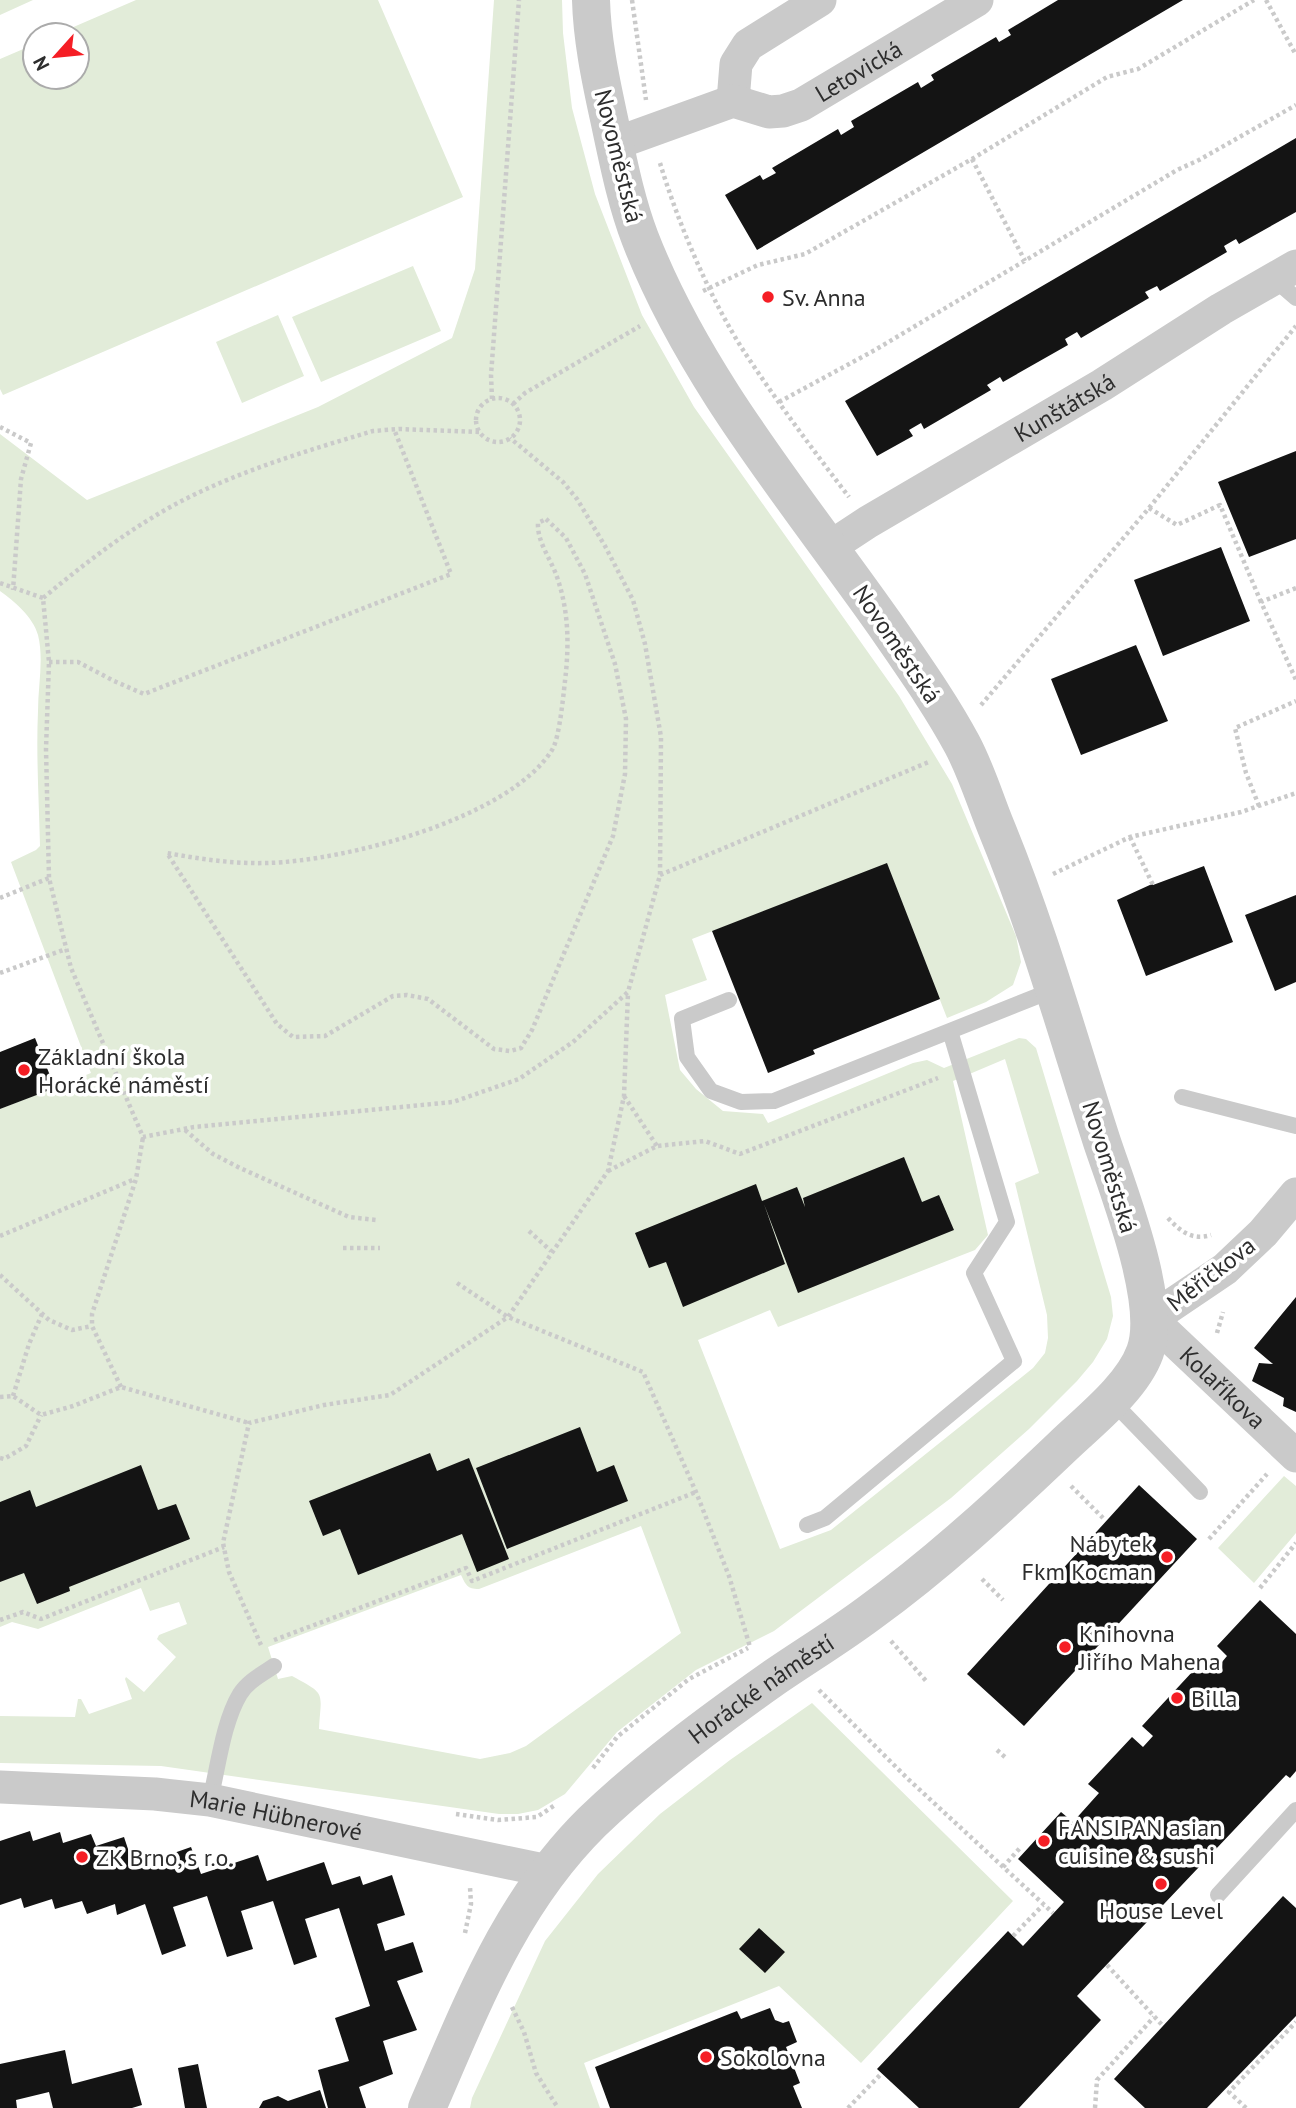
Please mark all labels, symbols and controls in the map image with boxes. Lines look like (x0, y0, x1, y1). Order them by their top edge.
north arrow (21, 21, 91, 91)
street label: Letovická (809, 33, 908, 109)
text: N (27, 53, 54, 75)
street label: Novoměstská (587, 86, 651, 226)
place label: Sv. Anna (782, 282, 866, 313)
marker: Sv. Anna (760, 289, 776, 305)
street label: Kunštátská (1008, 365, 1121, 449)
street label: Novoměstská (846, 579, 948, 709)
place label: Základní škola Horácké náměstí (38, 1041, 209, 1100)
marker: Základní škola Horácké náměstí (16, 1062, 32, 1078)
street label: Novoměstská (1075, 1097, 1145, 1237)
street label: Měřičkova (1161, 1230, 1261, 1318)
street label: Kolaříkova (1174, 1339, 1273, 1435)
place label: Nábytek Fkm Kocman (1022, 1528, 1153, 1587)
marker: Nábytek Fkm Kocman (1159, 1549, 1175, 1565)
place label: Knihovna Jiřího Mahena (1078, 1618, 1221, 1677)
street label: Horácké náměstí (682, 1627, 840, 1750)
marker: Knihovna Jiřího Mahena (1057, 1639, 1073, 1655)
place label: Billa (1191, 1683, 1237, 1714)
marker: Billa (1169, 1690, 1185, 1706)
street label: Marie Hübnerové (188, 1782, 365, 1847)
place label: FANSIPAN asian cuisine & sushi (1058, 1812, 1222, 1871)
marker: FANSIPAN asian cuisine & sushi (1036, 1833, 1052, 1849)
place label: ZK Brno, s r.o. (96, 1842, 233, 1873)
marker: ZK Brno, s r.o. (74, 1849, 90, 1865)
marker: House Level (1153, 1876, 1169, 1892)
place label: House Level (1099, 1895, 1223, 1926)
place label: Sokolovna (720, 2042, 826, 2073)
marker: Sokolovna (698, 2049, 714, 2065)

